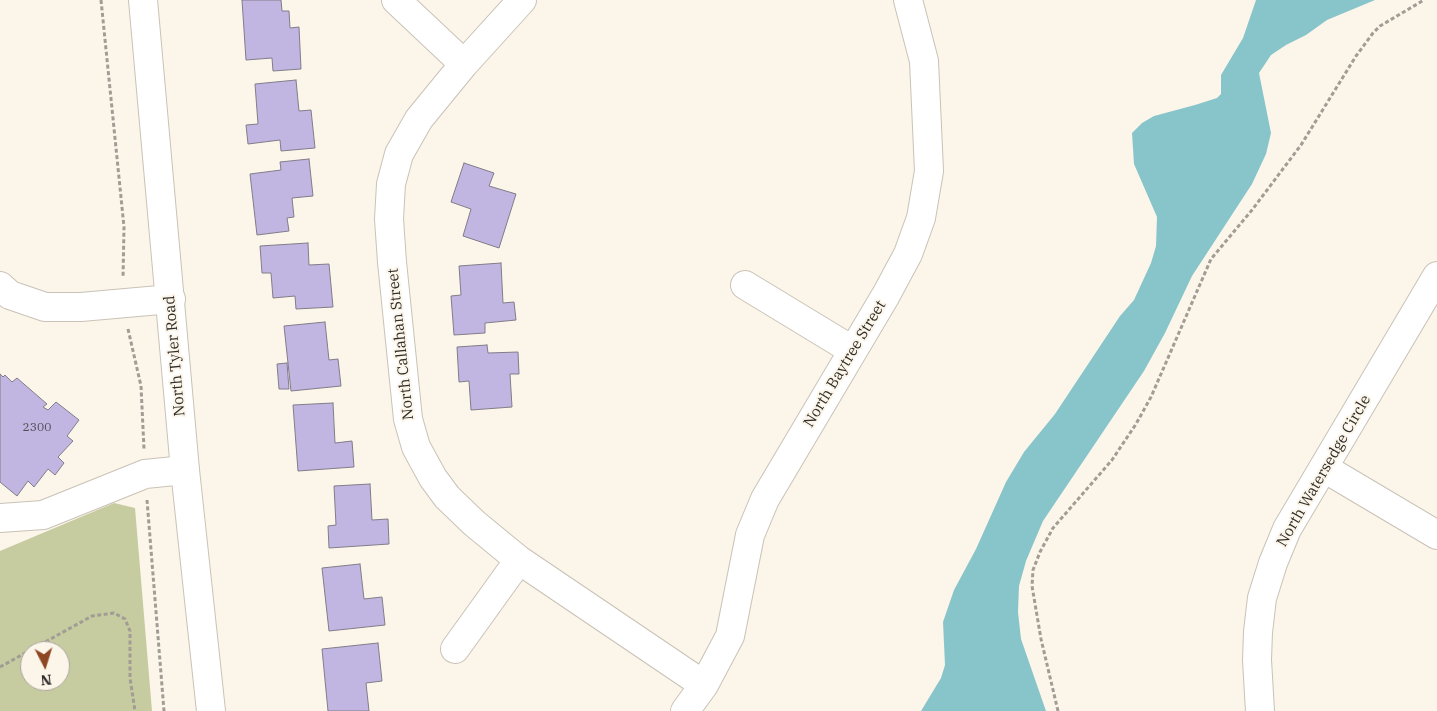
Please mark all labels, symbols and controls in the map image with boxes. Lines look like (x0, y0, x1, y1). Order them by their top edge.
street label: North Callahan Street (384, 267, 418, 421)
street label: North Tyler Road (161, 295, 189, 417)
street label: North Baytree Street (800, 297, 890, 431)
street label: North Watersedge Circle (1273, 392, 1375, 550)
house number: 2300 (23, 421, 51, 435)
north arrow (20, 641, 70, 691)
text: N (40, 670, 53, 689)

